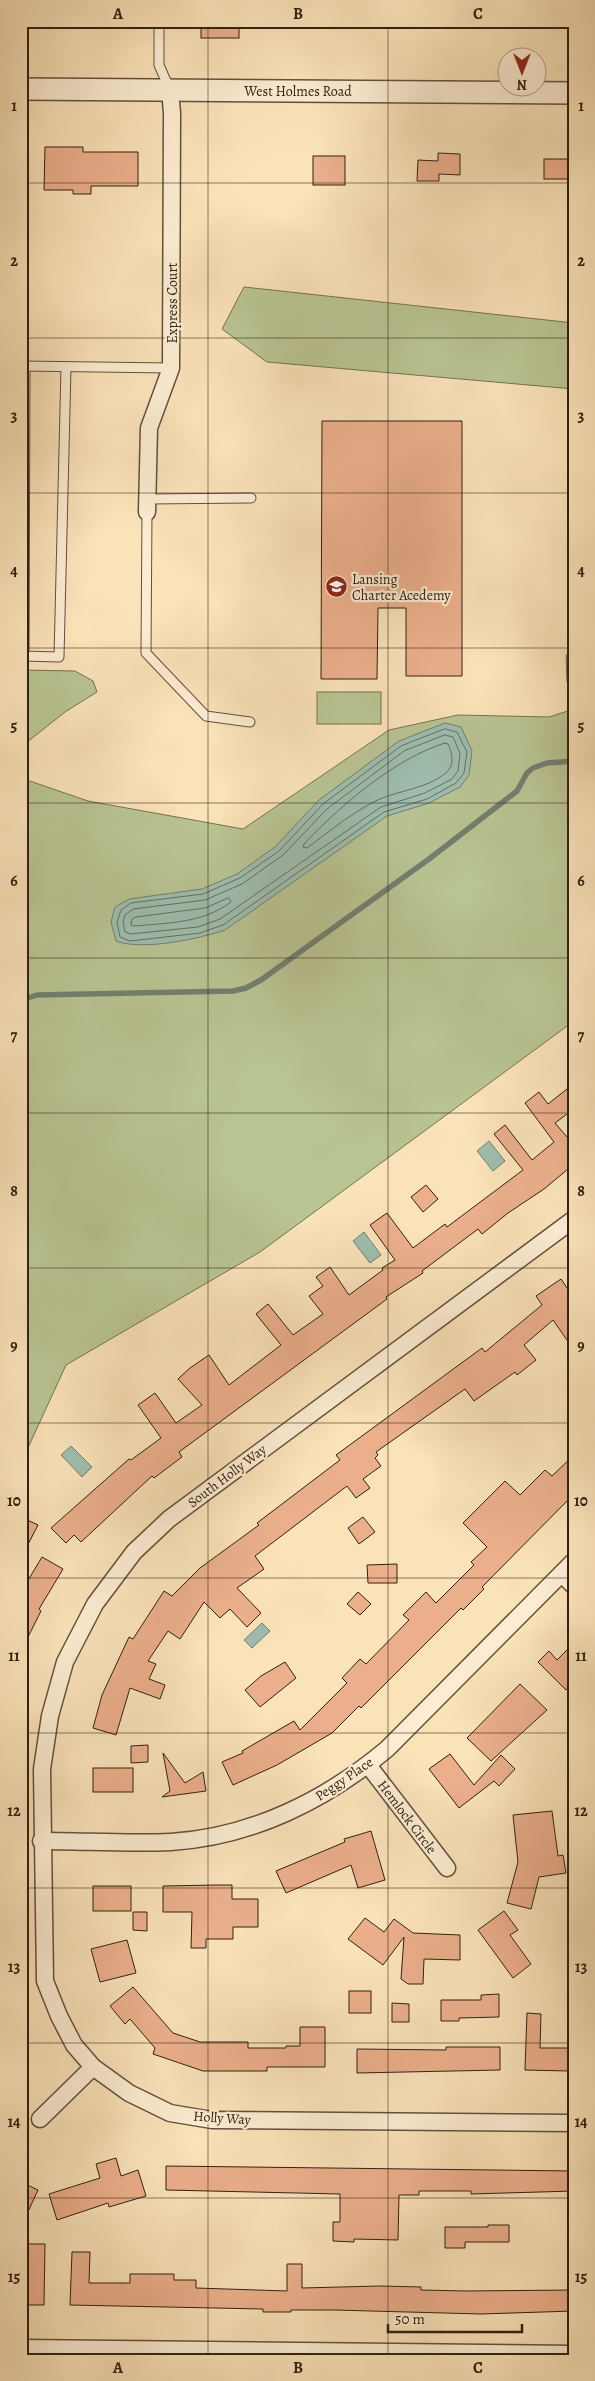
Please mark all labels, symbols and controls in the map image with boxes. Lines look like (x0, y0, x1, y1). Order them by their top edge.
text: A (112, 3, 124, 25)
text: B (293, 3, 303, 25)
text: C (473, 3, 483, 25)
north arrow (498, 48, 548, 98)
text: N (517, 75, 527, 94)
street label: West Holmes Road (243, 82, 352, 101)
text: 1 (11, 95, 17, 117)
text: 1 (578, 95, 584, 117)
text: 2 (10, 250, 18, 272)
text: 2 (577, 250, 585, 272)
street label: Express Court (163, 262, 182, 343)
text: 3 (11, 405, 18, 427)
text: 3 (578, 405, 585, 427)
text: 4 (10, 560, 18, 582)
text: 4 (577, 560, 585, 582)
place label: Lansing Charter Acedemy (352, 570, 451, 605)
school or university icon: Lansing Charter Acedemy (324, 575, 348, 599)
text: 5 (11, 715, 18, 737)
text: 5 (578, 715, 585, 737)
text: 6 (10, 870, 18, 892)
text: 6 (577, 870, 585, 892)
text: 7 (11, 1025, 18, 1047)
text: 7 (578, 1025, 585, 1047)
text: 8 (10, 1180, 18, 1202)
text: 8 (577, 1180, 585, 1202)
text: 9 (10, 1335, 18, 1357)
text: 9 (577, 1335, 585, 1357)
street label: South Holly Way (184, 1440, 271, 1512)
text: 10 (7, 1490, 21, 1512)
text: 10 (574, 1490, 588, 1512)
text: 11 (8, 1645, 20, 1667)
text: 11 (575, 1645, 587, 1667)
street label: Peggy Place (311, 1753, 377, 1805)
street label: Hemlock Circle (373, 1776, 441, 1858)
text: 12 (7, 1800, 21, 1822)
text: 12 (574, 1800, 588, 1822)
text: 13 (8, 1956, 20, 1978)
text: 13 (575, 1956, 587, 1978)
street label: Holly Way (193, 2107, 252, 2130)
text: 14 (7, 2111, 21, 2133)
text: 14 (574, 2111, 588, 2133)
text: 15 (8, 2266, 20, 2288)
text: 15 (575, 2266, 587, 2288)
scale bar (388, 2301, 521, 2333)
text: 50 m (395, 2309, 425, 2329)
text: A (112, 2357, 124, 2379)
text: B (293, 2357, 303, 2379)
text: C (473, 2357, 483, 2379)

